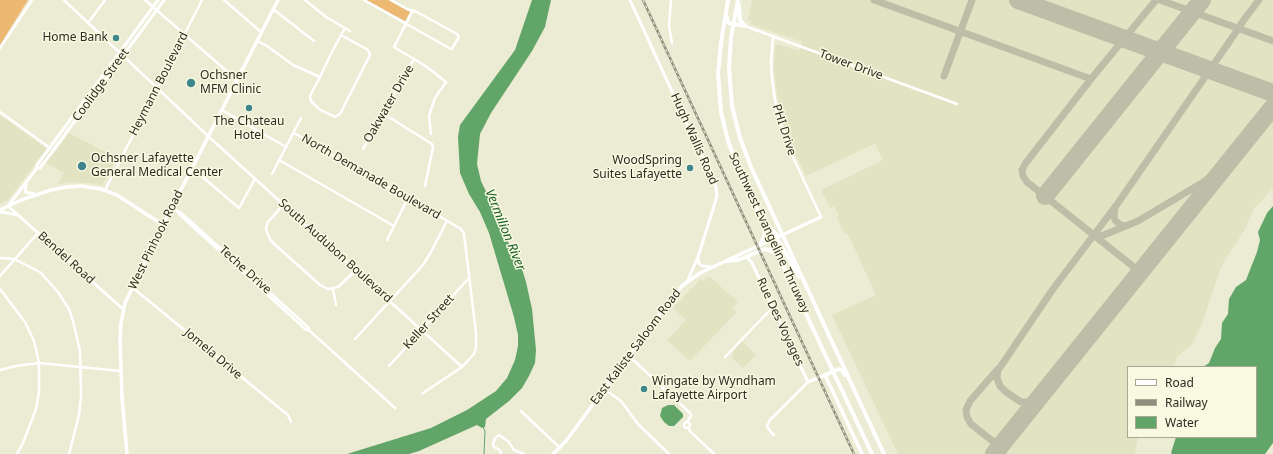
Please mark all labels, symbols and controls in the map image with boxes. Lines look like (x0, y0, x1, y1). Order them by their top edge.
street label: Heymann Boulevard (127, 30, 191, 138)
place label: Home Bank (42, 31, 108, 45)
marker: Home Bank (111, 33, 121, 43)
street label: Coolidge Street (70, 46, 132, 124)
street label: Tower Drive (817, 47, 885, 83)
street label: Oakwater Drive (361, 62, 417, 146)
place label: Ochsner MFM Clinic (200, 69, 261, 97)
marker: Ochsner MFM Clinic (185, 77, 197, 89)
street label: Hugh Wallis Road (667, 91, 721, 187)
marker: The Chateau Hotel (244, 103, 254, 113)
street label: PHI Drive (769, 103, 799, 157)
place label: The Chateau Hotel (214, 115, 284, 143)
street label: North Demanade Boulevard (299, 131, 443, 223)
street label: Southwest Evangeline Thruway (725, 150, 813, 316)
place label: Ochsner Lafayette General Medical Center (91, 152, 223, 180)
place label: WoodSpring Suites Lafayette (593, 154, 682, 182)
marker: Ochsner Lafayette General Medical Center (76, 160, 88, 172)
marker: WoodSpring Suites Lafayette (685, 163, 695, 173)
water label: Vermilion River (482, 187, 528, 273)
street label: West Pinhook Road (126, 188, 186, 292)
street label: South Audubon Boulevard (275, 196, 395, 306)
street label: Bendel Road (35, 229, 97, 287)
street label: Teche Drive (216, 243, 274, 297)
street label: Rue Des Voyages (753, 276, 807, 368)
street label: East Kaliste Saloom Road (588, 286, 684, 408)
street label: Keller Street (401, 292, 457, 352)
street label: Jomela Drive (181, 326, 245, 382)
legend (1127, 366, 1257, 438)
text: Road (1165, 374, 1194, 391)
place label: Wingate by Wyndham Lafayette Airport (652, 375, 776, 403)
marker: Wingate by Wyndham Lafayette Airport (639, 384, 649, 394)
text: Railway (1165, 394, 1208, 411)
text: Water (1165, 414, 1199, 431)

